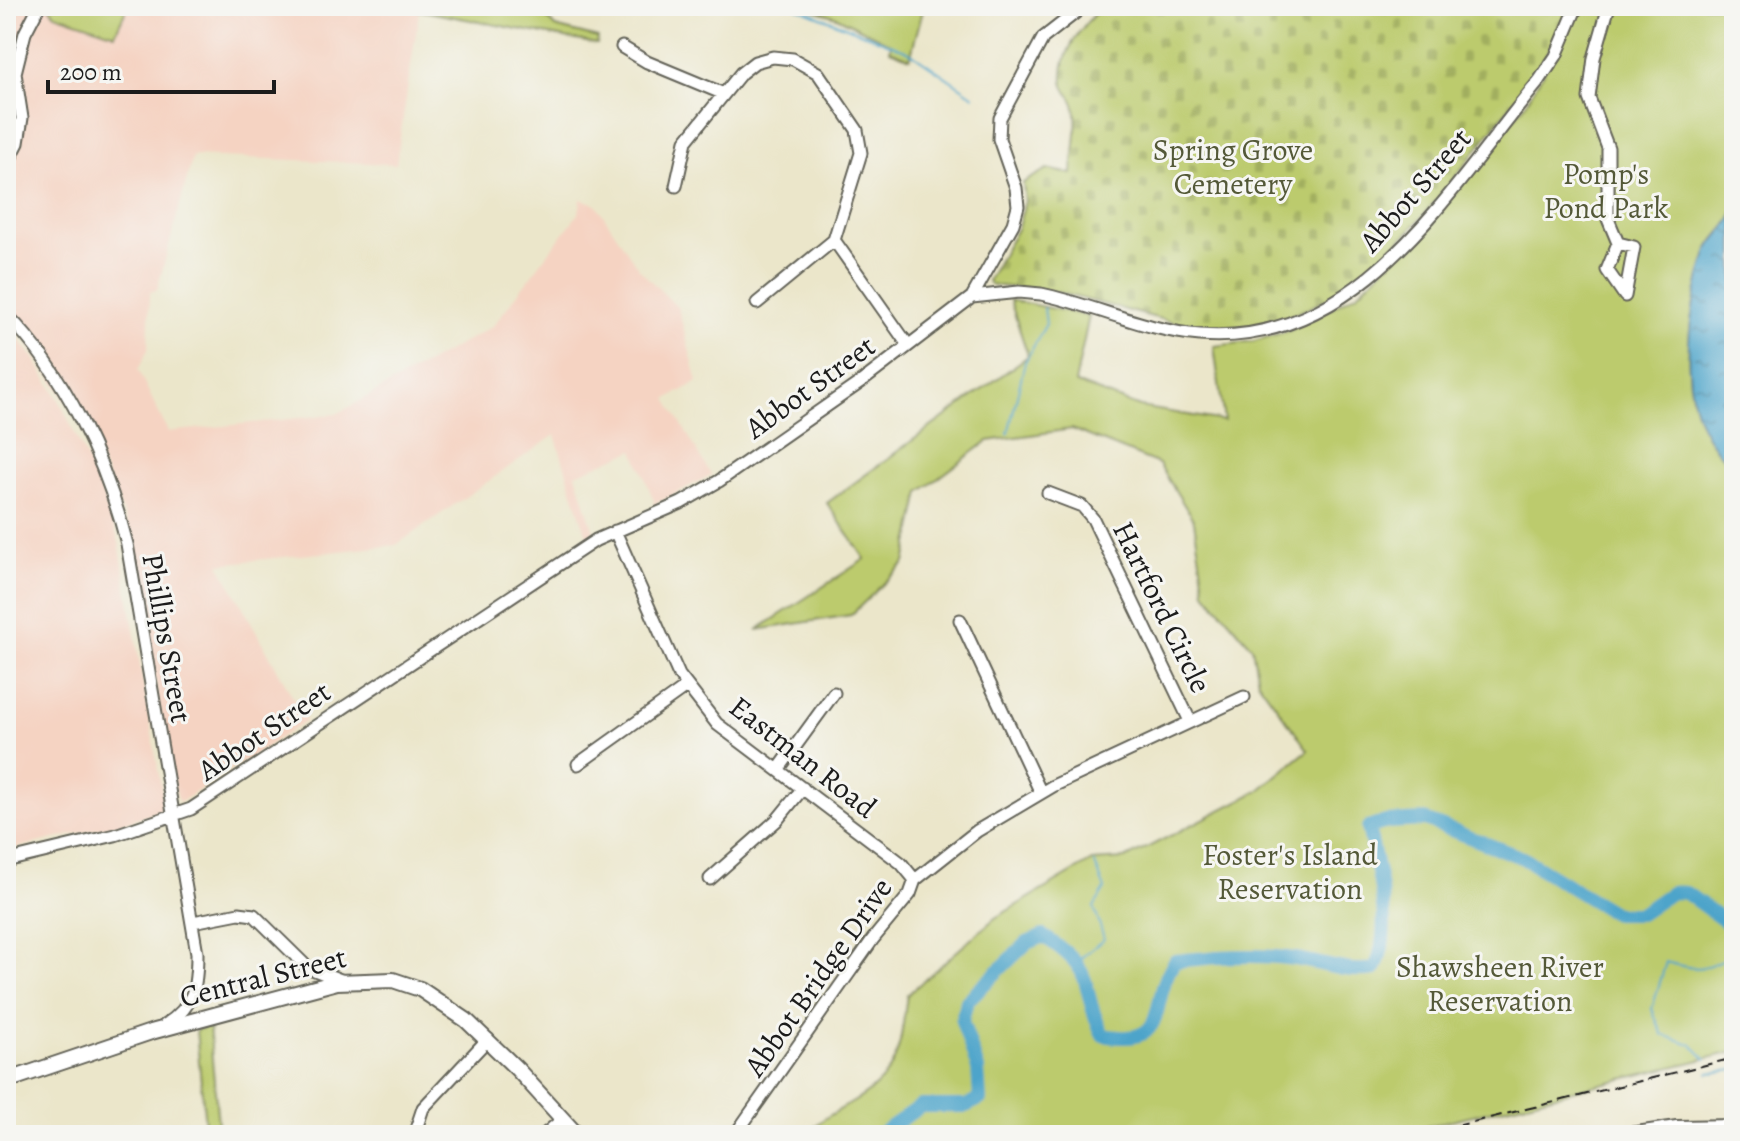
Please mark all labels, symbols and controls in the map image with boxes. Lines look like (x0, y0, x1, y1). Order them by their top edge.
scale bar (48, 44, 274, 94)
text: 200 m (60, 56, 122, 88)
street label: Abbot Street (1349, 119, 1480, 261)
park label: Spring Grove Cemetery (1153, 130, 1313, 204)
park label: Pomp's Pond Park (1544, 154, 1669, 228)
street label: Abbot Street (736, 326, 883, 448)
street label: Hartford Circle (1103, 515, 1221, 699)
street label: Phillips Street (132, 550, 202, 726)
street label: Abbot Street (189, 672, 338, 791)
street label: Eastman Road (721, 687, 886, 828)
park label: Foster's Island Reservation (1202, 835, 1379, 909)
street label: Abbot Bridge Drive (734, 870, 901, 1085)
street label: Central Street (176, 937, 350, 1017)
park label: Shawsheen River Reservation (1396, 947, 1604, 1021)

